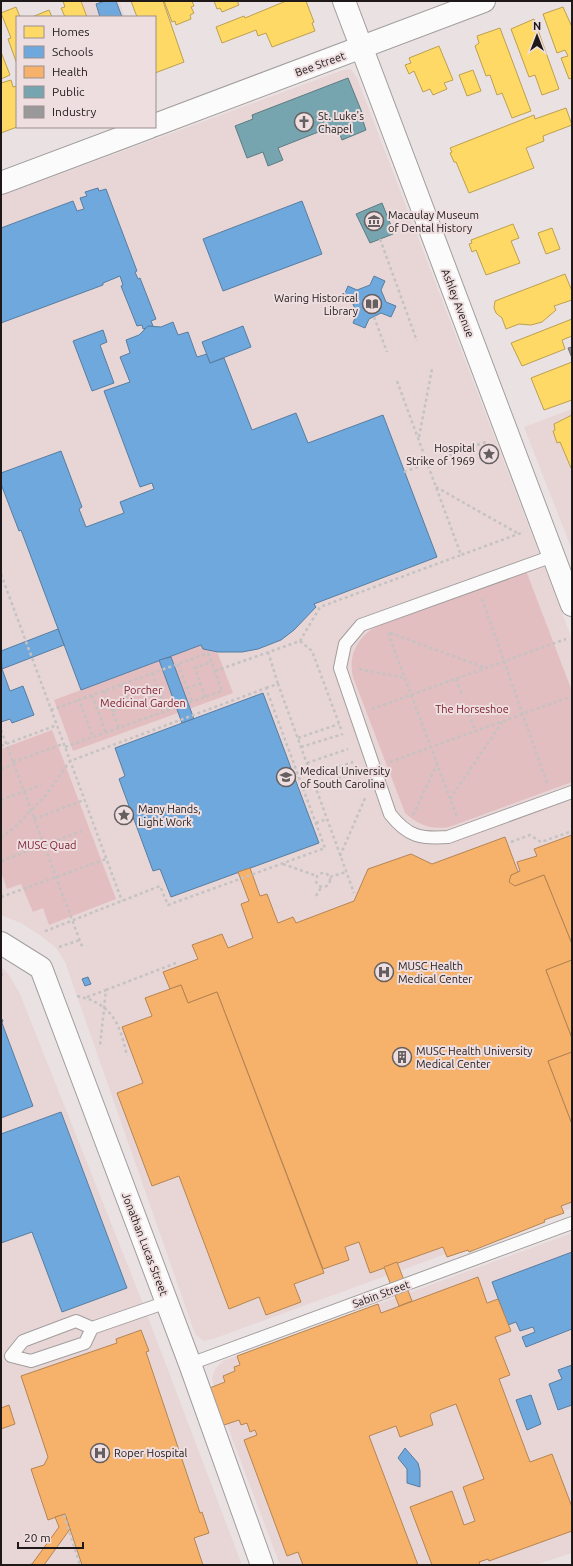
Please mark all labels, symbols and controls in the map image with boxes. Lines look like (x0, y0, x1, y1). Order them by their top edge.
legend (16, 16, 156, 128)
north arrow (517, 16, 557, 56)
text: N (533, 20, 541, 32)
text: Homes (52, 25, 90, 38)
text: Schools (52, 45, 93, 58)
street label: Bee Street (293, 49, 347, 79)
text: Health (52, 65, 88, 78)
text: Public (52, 85, 85, 98)
text: Industry (52, 105, 97, 118)
place label: St. Luke's Chapel (318, 110, 364, 135)
church icon: St. Luke's Chapel (293, 111, 315, 133)
place label: Macaulay Museum of Dental History (388, 209, 479, 234)
museum icon: Macaulay Museum of Dental History (363, 210, 385, 232)
street label: Ashley Avenue (439, 267, 477, 339)
place label: Waring Historical Library (274, 292, 359, 317)
library icon: Waring Historical Library (361, 293, 383, 315)
place label: Hospital Strike of 1969 (406, 442, 475, 467)
place icon: Hospital Strike of 1969 (478, 443, 500, 465)
park label: Porcher Medicinal Garden (100, 684, 186, 709)
park label: The Horseshoe (435, 703, 509, 715)
place label: Medical University of South Carolina (300, 765, 391, 790)
school or university icon: Medical University of South Carolina (275, 766, 297, 788)
place label: Many Hands, Light Work (138, 803, 201, 828)
place icon: Many Hands, Light Work (113, 804, 135, 826)
park label: MUSC Quad (17, 839, 77, 851)
place label: MUSC Health Medical Center (398, 960, 473, 985)
hospital icon: MUSC Health Medical Center (373, 961, 395, 983)
place label: MUSC Health University Medical Center (416, 1045, 533, 1070)
building icon: MUSC Health University Medical Center (391, 1046, 413, 1068)
street label: Jonathan Lucas Street (120, 1191, 170, 1298)
street label: Sabin Street (351, 1278, 412, 1310)
hospital icon: Roper Hospital (89, 1442, 111, 1464)
place label: Roper Hospital (114, 1447, 187, 1459)
scale bar (18, 1524, 83, 1550)
text: 20 m (24, 1531, 51, 1544)

